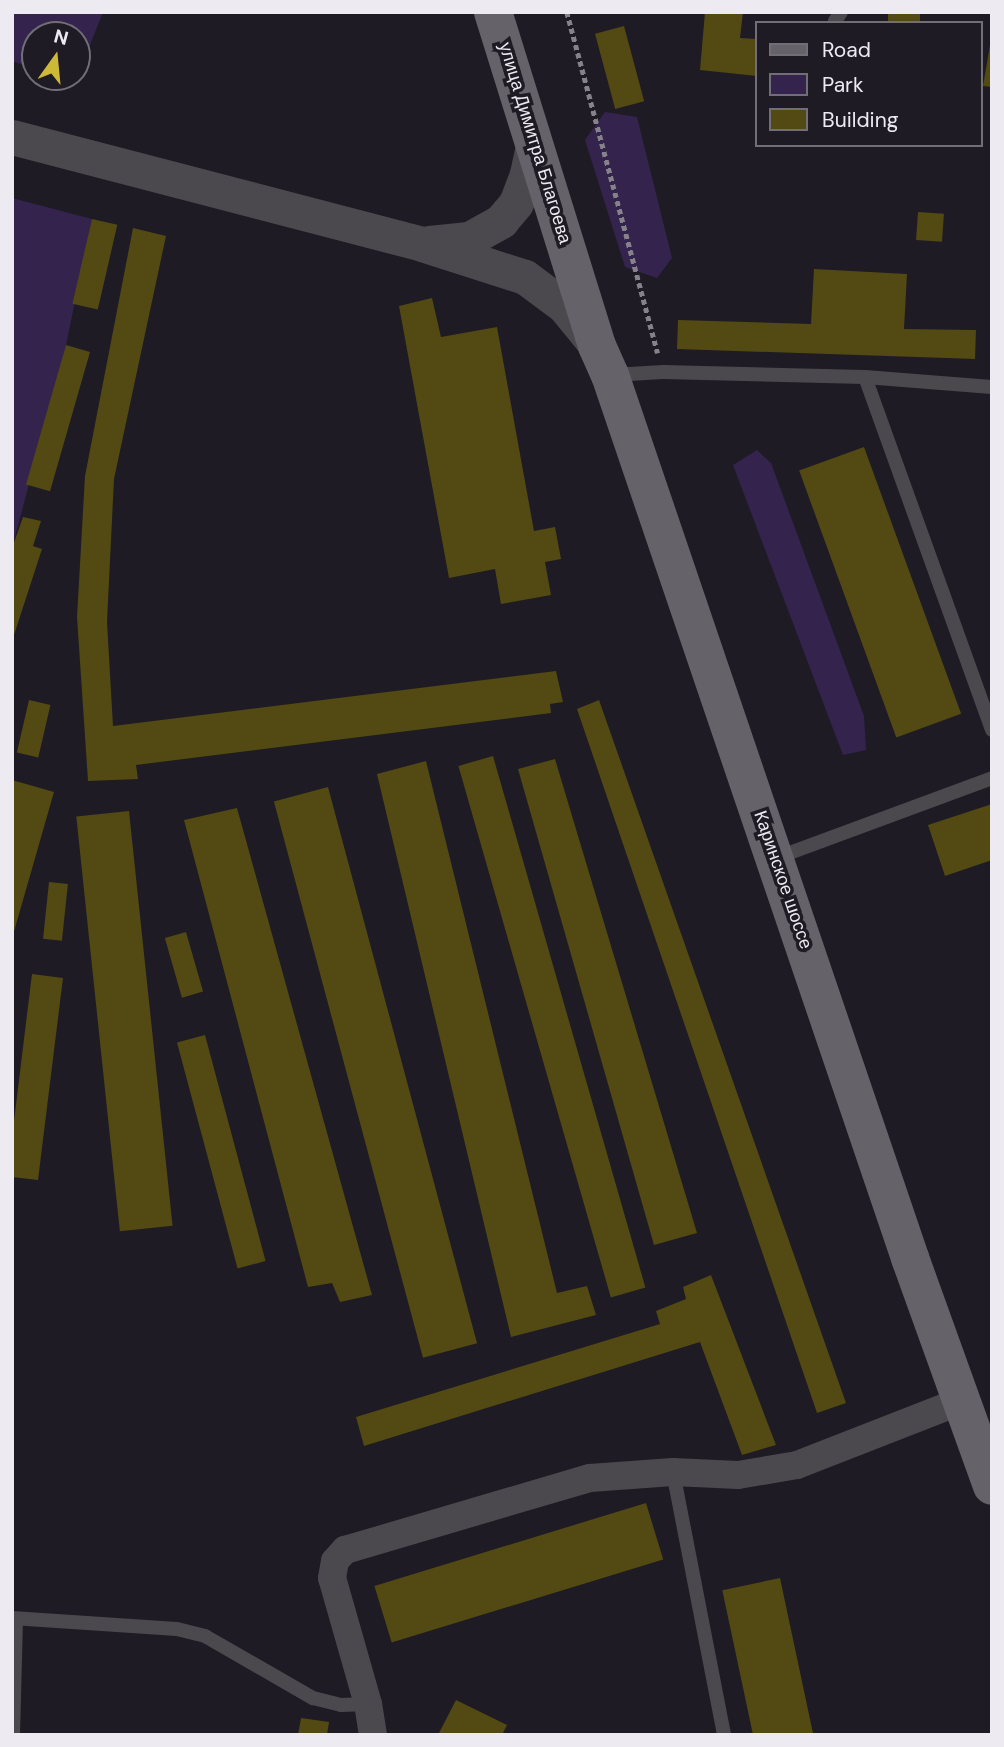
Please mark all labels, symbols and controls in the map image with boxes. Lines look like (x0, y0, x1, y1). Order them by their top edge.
north arrow (21, 21, 91, 91)
legend (755, 21, 983, 147)
text: N (51, 23, 71, 51)
text: Road (822, 36, 871, 64)
street label: улица Димитра Благоева (494, 40, 576, 246)
text: Park (822, 71, 863, 99)
text: Building (822, 106, 898, 134)
street label: Каринское шоссе (749, 808, 817, 952)

